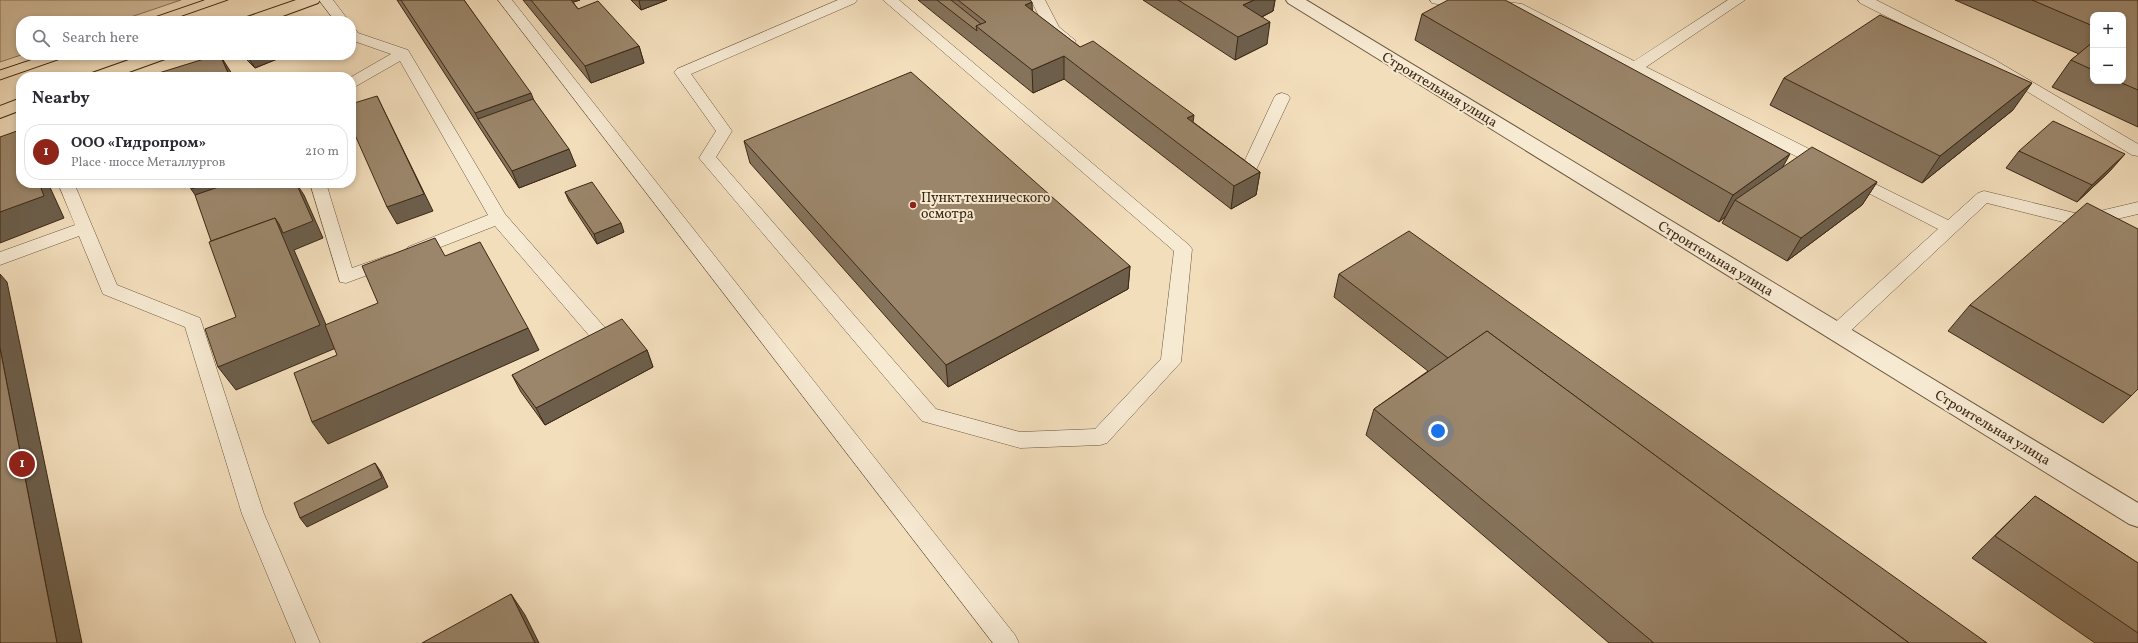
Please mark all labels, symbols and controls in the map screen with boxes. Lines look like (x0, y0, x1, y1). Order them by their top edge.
map controls (2090, 12, 2126, 84)
button: + (2090, 12, 2126, 48)
search box (16, 16, 356, 60)
icon: search (30, 27, 52, 49)
text: Search here (62, 28, 139, 49)
street label: Строительная улица (1378, 48, 1501, 132)
button: − (2090, 48, 2126, 84)
text: Nearby (32, 87, 90, 110)
text: ООО «Гидропром» (71, 133, 206, 154)
text: 1 (43, 143, 49, 161)
text: 210 m (305, 143, 339, 161)
text: Place · шоссе Металлургов (71, 154, 225, 172)
place label: Пункт технического осмотра (921, 189, 1051, 224)
marker: Пункт технического осмотра (908, 200, 918, 210)
street label: Строительная улица (1654, 217, 1777, 301)
street label: Строительная улица (1931, 386, 2054, 470)
your location (1428, 421, 1448, 441)
pin: 1 (9, 449, 35, 479)

